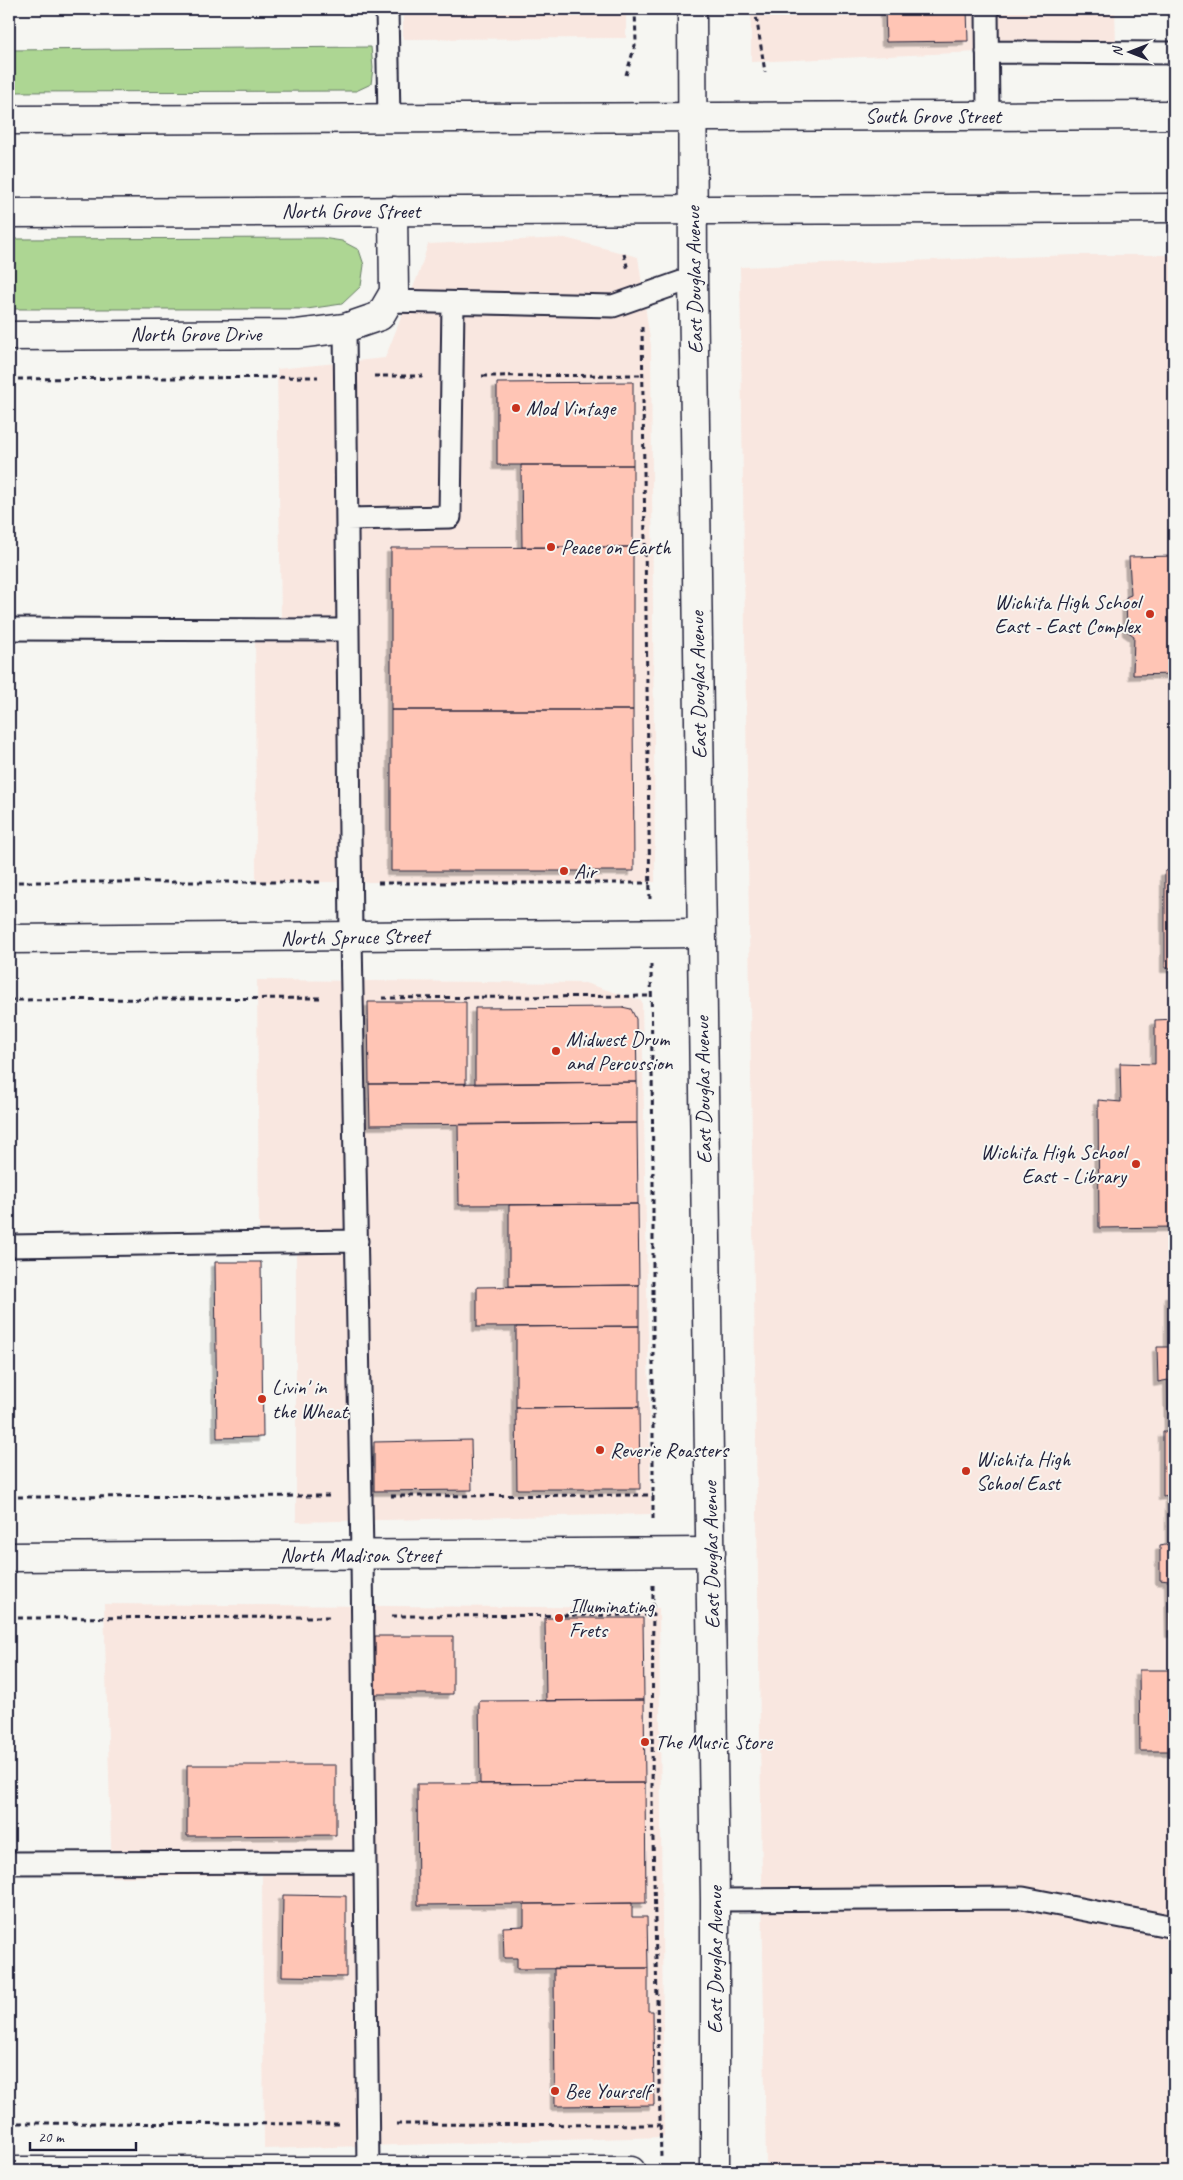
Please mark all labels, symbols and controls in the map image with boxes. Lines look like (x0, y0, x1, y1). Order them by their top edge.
north arrow (1106, 28, 1156, 78)
text: N (1109, 45, 1126, 56)
street label: South Grove Street (865, 103, 1003, 129)
street label: North Grove Street (282, 198, 422, 224)
street label: East Douglas Avenue (680, 204, 708, 354)
street label: North Grove Drive (131, 321, 264, 347)
place label: Mod Vintage (526, 395, 618, 421)
marker: Mod Vintage (510, 402, 522, 414)
place label: Peace on Earth (561, 534, 672, 560)
marker: Peace on Earth (545, 541, 557, 553)
place label: Wichita High School East - East Complex (995, 589, 1143, 639)
marker: Wichita High School East - East Complex (1144, 608, 1156, 620)
street label: East Douglas Avenue (684, 609, 712, 759)
place label: Air (574, 858, 598, 884)
marker: Air (558, 865, 570, 877)
street label: North Spruce Street (281, 923, 432, 951)
street label: East Douglas Avenue (689, 1014, 717, 1164)
place label: Midwest Drum and Percussion (566, 1026, 673, 1076)
marker: Midwest Drum and Percussion (550, 1045, 562, 1057)
place label: Wichita High School East - Library (981, 1139, 1129, 1189)
marker: Wichita High School East - Library (1130, 1158, 1142, 1170)
place label: Livin' in the Wheat (272, 1374, 349, 1424)
marker: Livin' in the Wheat (256, 1393, 268, 1405)
place label: Reverie Roasters (610, 1437, 730, 1463)
marker: Reverie Roasters (594, 1444, 606, 1456)
place label: Wichita High School East (976, 1446, 1072, 1496)
marker: Wichita High School East (960, 1465, 972, 1477)
street label: East Douglas Avenue (697, 1479, 725, 1629)
street label: North Madison Street (280, 1542, 443, 1568)
place label: Illuminating Frets (569, 1593, 656, 1643)
marker: Illuminating Frets (553, 1612, 565, 1624)
place label: The Music Store (655, 1729, 773, 1755)
marker: The Music Store (639, 1736, 651, 1748)
street label: East Douglas Avenue (702, 1884, 728, 2034)
place label: Bee Yourself (565, 2078, 655, 2104)
marker: Bee Yourself (549, 2085, 561, 2097)
scale bar (30, 2120, 136, 2152)
text: 20 m (38, 2128, 65, 2147)

